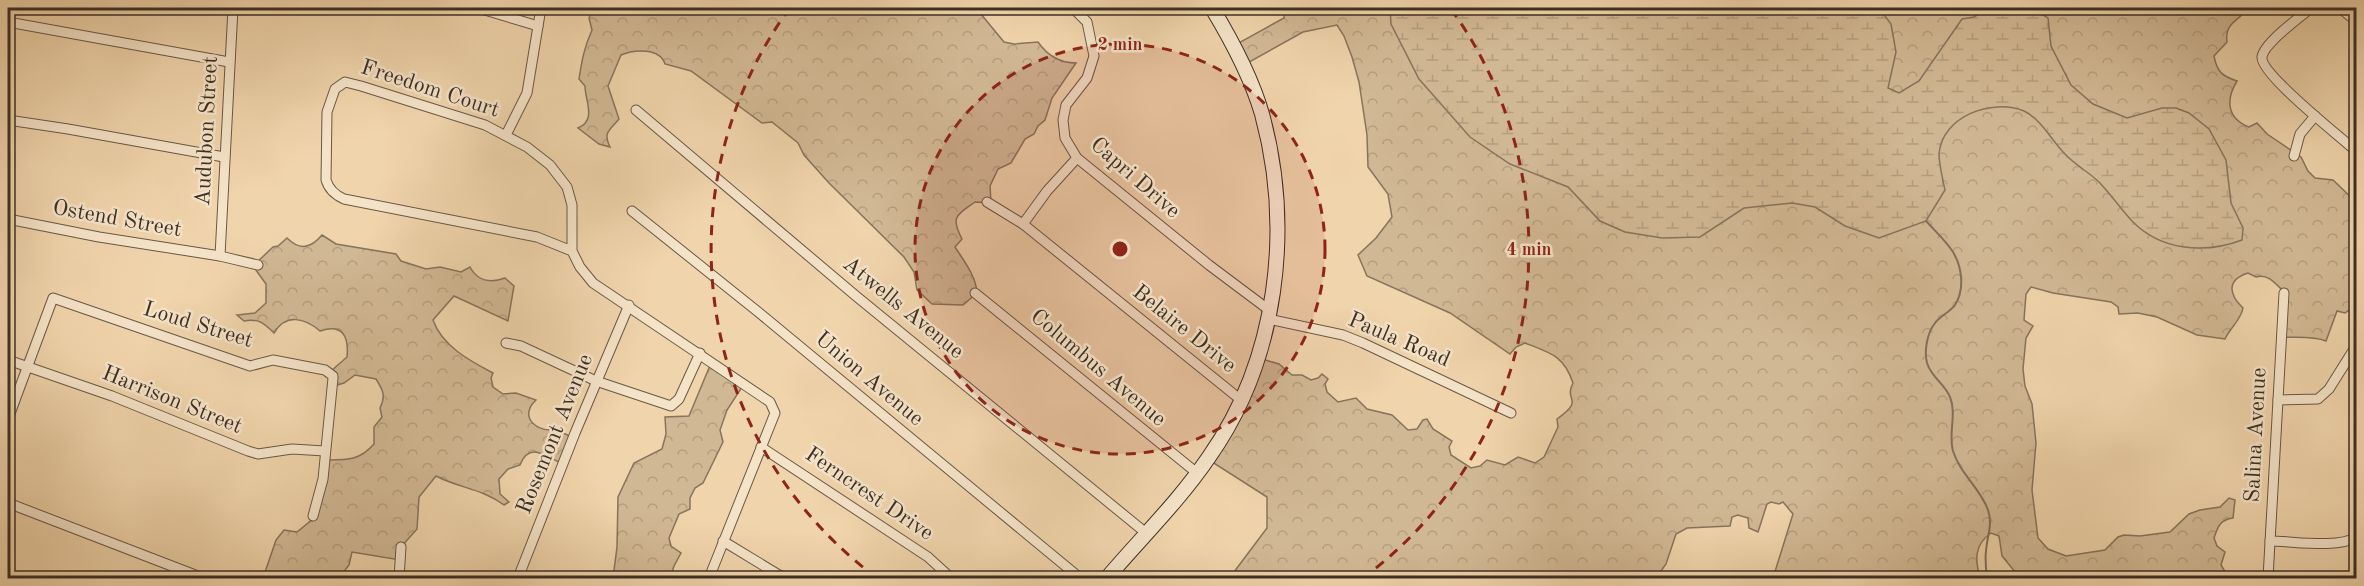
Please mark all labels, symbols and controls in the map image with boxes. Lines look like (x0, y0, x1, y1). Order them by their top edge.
text: 2 min (1097, 36, 1143, 54)
street label: Audubon Street (192, 55, 222, 207)
street label: Freedom Court (358, 56, 502, 122)
street label: Capri Drive (1086, 133, 1184, 223)
street label: Ostend Street (51, 197, 183, 241)
centre of rings (1110, 239, 1130, 259)
text: 4 min (1506, 241, 1552, 259)
street label: Atwells Avenue (839, 253, 967, 363)
street label: Belaire Drive (1128, 281, 1240, 377)
street label: Loud Street (141, 298, 255, 352)
street label: Columbus Avenue (1026, 305, 1170, 431)
street label: Paula Road (1345, 309, 1453, 371)
street label: Union Avenue (811, 328, 927, 430)
street label: Rosemont Avenue (513, 351, 597, 517)
street label: Harrison Street (99, 362, 245, 438)
street label: Salina Avenue (2241, 367, 2271, 503)
street label: Ferncrest Drive (801, 443, 937, 545)

